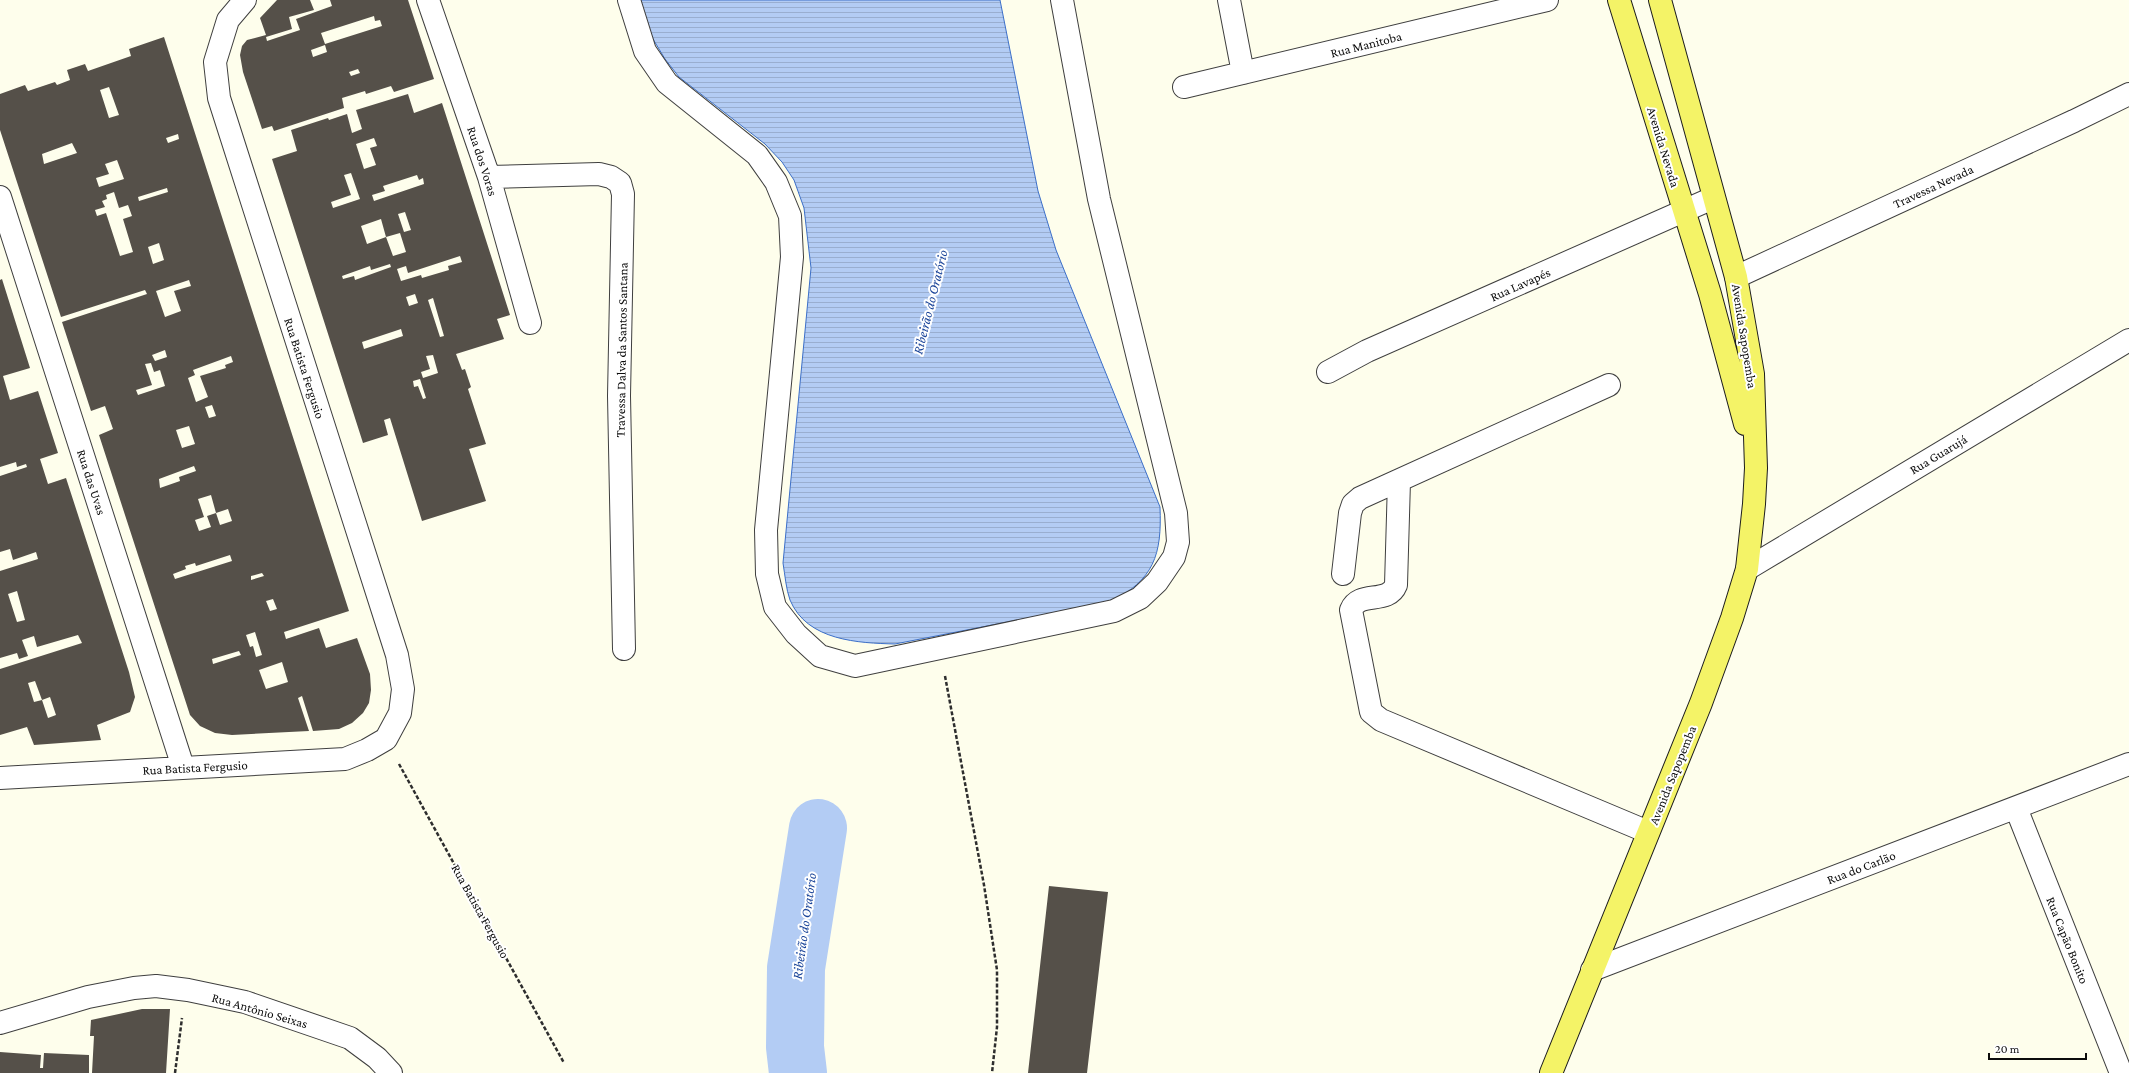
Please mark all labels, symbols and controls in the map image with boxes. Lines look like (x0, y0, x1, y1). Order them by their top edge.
street label: Rua Manitoba (1329, 28, 1403, 61)
street label: Avenida Nevada (1644, 105, 1683, 189)
street label: Rua dos Voras (464, 125, 501, 198)
street label: Travessa Nevada (1891, 161, 1976, 212)
water label: Ribeirão do Oratório (909, 248, 951, 356)
street label: Travessa Dalva da Santos Santana (612, 262, 631, 438)
street label: Rua Lavapés (1488, 265, 1553, 304)
street label: Avenida Sapopemba (1729, 283, 1760, 389)
street label: Rua Batista Fergusio (281, 316, 328, 421)
street label: Rua Guarujá (1907, 431, 1970, 478)
street label: Rua das Uvas (74, 447, 109, 517)
street label: Avenida Sapopemba (1646, 724, 1699, 827)
street label: Rua Batista Fergusio (142, 757, 248, 778)
street label: Rua do Carlão (1825, 848, 1898, 887)
street label: Rua Batista Fergusio (448, 862, 513, 961)
water label: Ribeirão do Oratório (789, 872, 819, 980)
street label: Rua Capão Bonito (2043, 895, 2092, 986)
street label: Rua Antônio Seixas (210, 990, 310, 1031)
scale bar (1989, 1035, 2086, 1061)
text: 20 m (1995, 1042, 2020, 1056)

